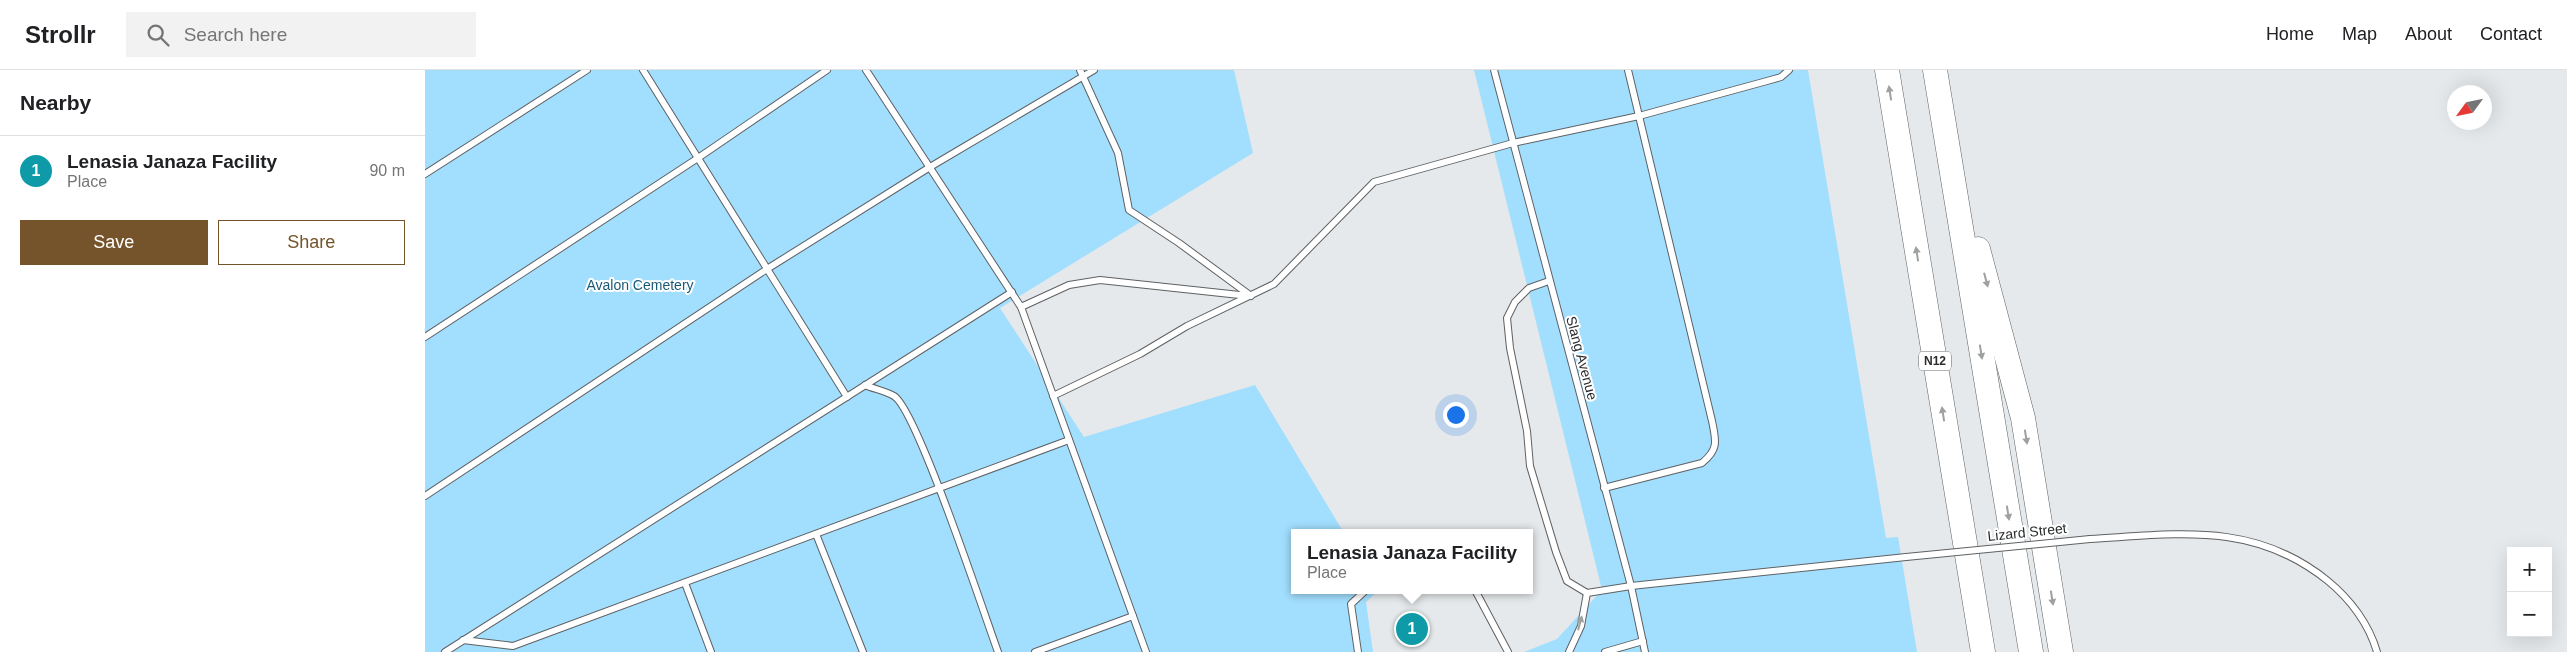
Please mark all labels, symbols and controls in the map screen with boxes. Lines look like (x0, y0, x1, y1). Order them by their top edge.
search box (126, 12, 476, 57)
text: Strollr (25, 21, 96, 48)
icon: search (144, 21, 172, 49)
text: Search here (184, 24, 287, 45)
text: Home (2266, 24, 2314, 44)
text: Map (2342, 24, 2377, 44)
text: About (2405, 24, 2452, 44)
text: Contact (2480, 24, 2542, 44)
one-way arrow (1886, 85, 1894, 101)
north arrow (2447, 85, 2492, 130)
text: Nearby (20, 91, 91, 114)
text: Lenasia Janaza Facility (67, 151, 277, 172)
text: 1 (32, 162, 40, 179)
text: 90 m (369, 162, 405, 179)
text: Place (67, 173, 107, 190)
button: Save (20, 220, 208, 265)
button: Share (218, 220, 405, 265)
one-way arrow (1912, 245, 1920, 261)
one-way arrow (1982, 272, 1990, 287)
park label: Avalon Cemetery (586, 277, 694, 293)
street label: Slang Avenue (1563, 314, 1601, 402)
one-way arrow (1978, 345, 1986, 361)
road number: N12 (1919, 352, 1951, 370)
your location (1443, 402, 1469, 428)
one-way arrow (1939, 406, 1947, 422)
one-way arrow (2022, 430, 2030, 446)
one-way arrow (2004, 505, 2012, 521)
street label: Lizard Street (1987, 520, 2067, 544)
popup (1291, 529, 1533, 594)
text: Lenasia Janaza Facility (1307, 542, 1517, 563)
map controls (2507, 547, 2552, 637)
button: + (2507, 547, 2552, 592)
text: Place (1307, 564, 1347, 581)
one-way arrow (2048, 590, 2056, 606)
button: − (2507, 592, 2552, 637)
pin: 1 (1396, 610, 1428, 648)
one-way arrow (1577, 616, 1585, 631)

